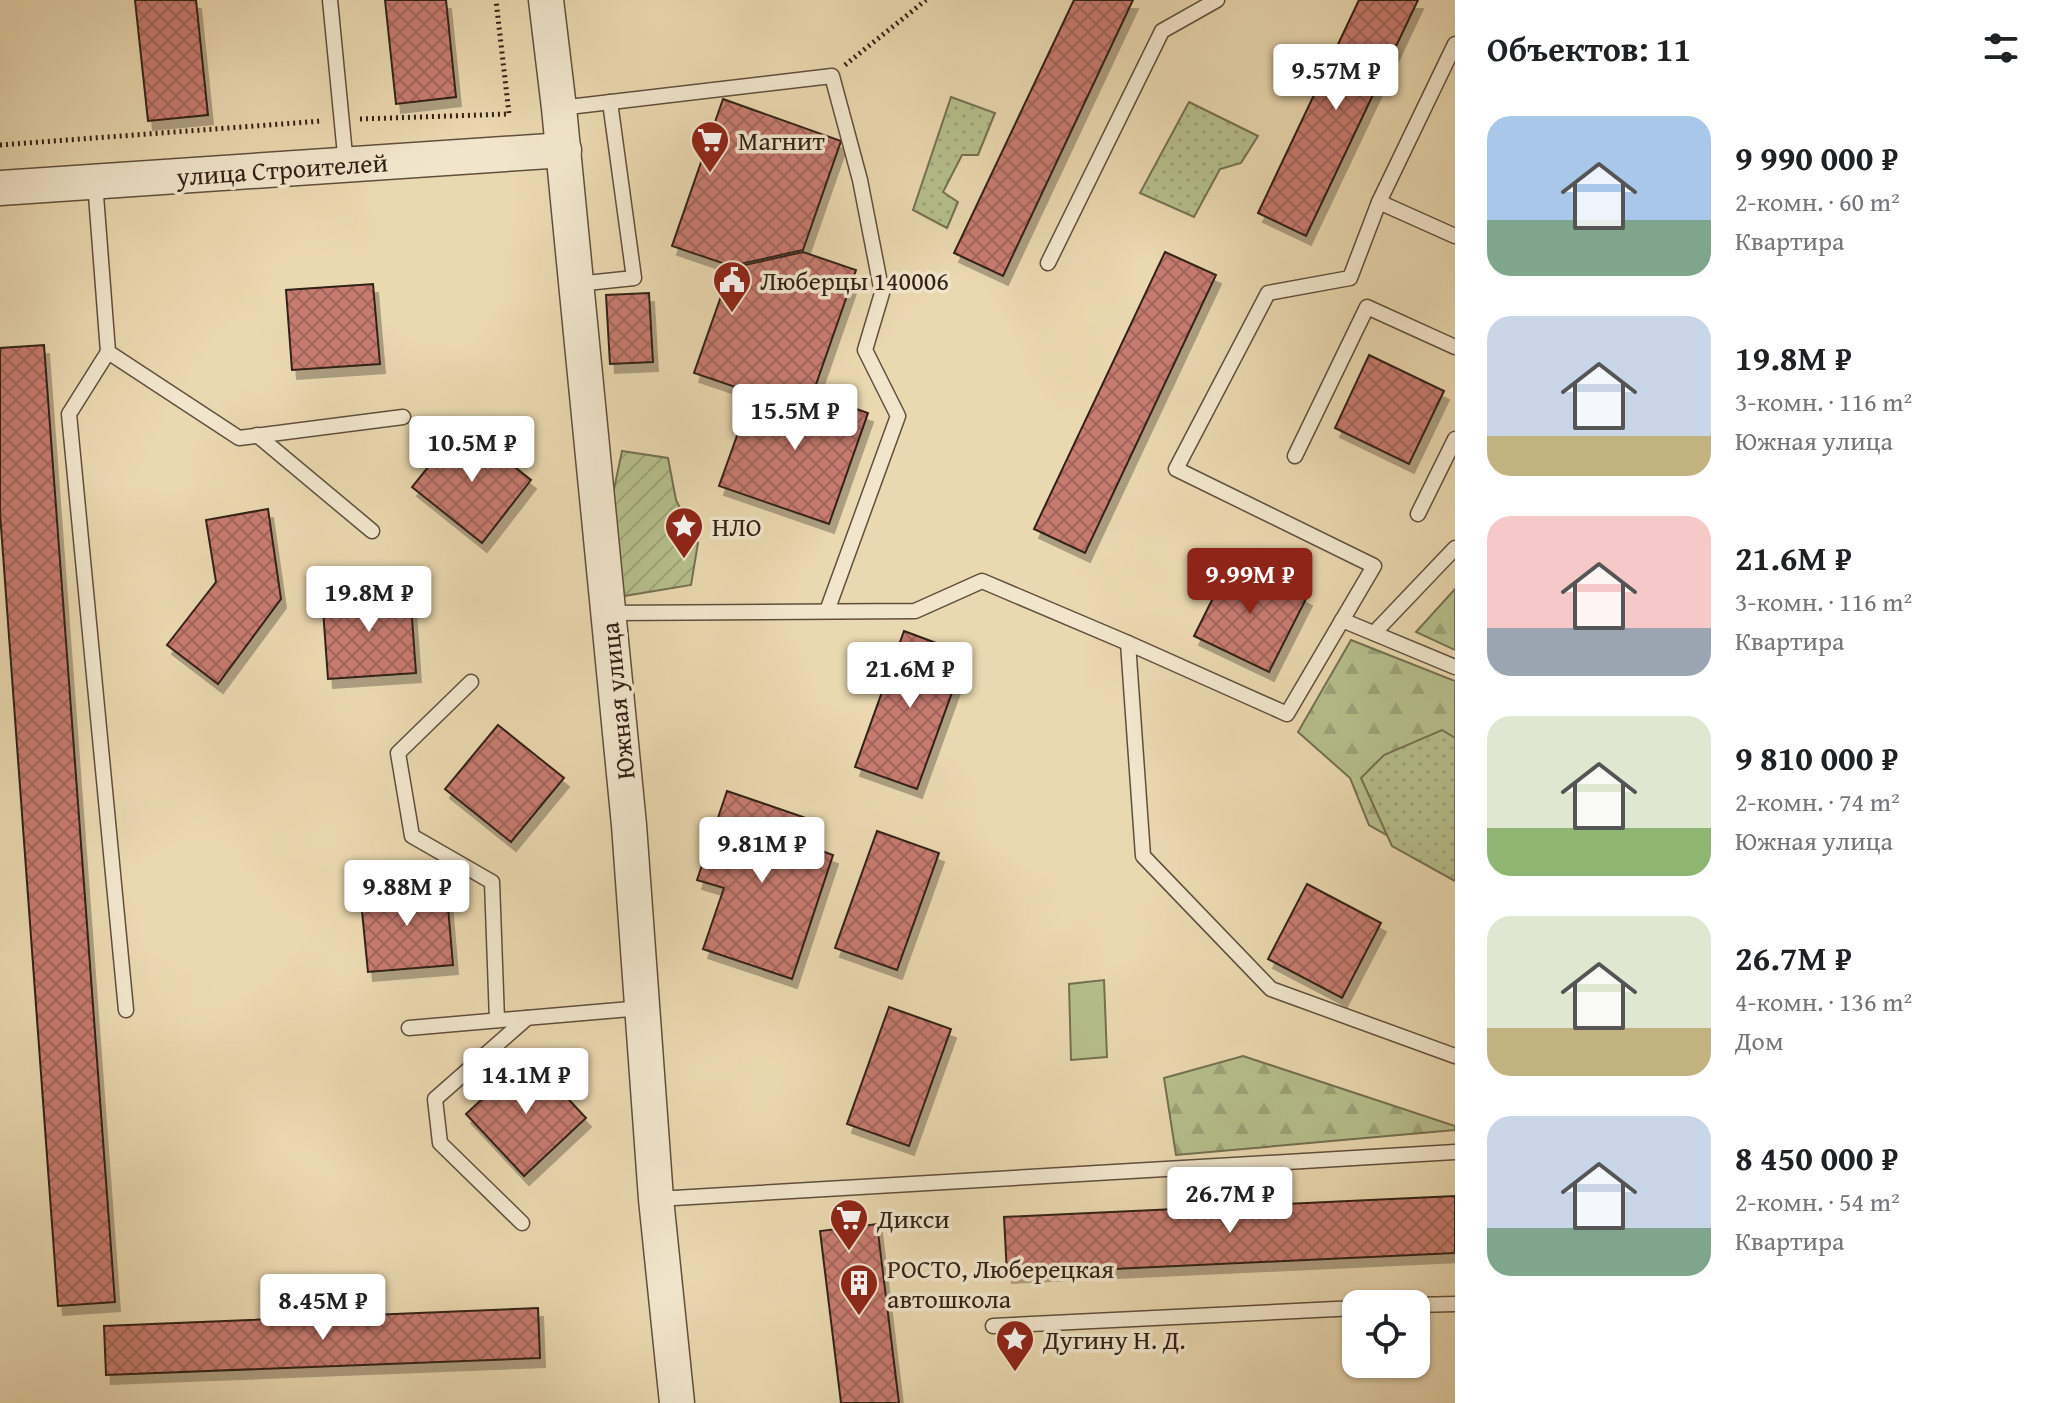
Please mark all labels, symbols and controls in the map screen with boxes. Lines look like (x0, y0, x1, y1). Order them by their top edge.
text: Объектов: 11 (1487, 24, 1691, 73)
icon: filters (1979, 26, 2023, 70)
pin: 9.57M ₽ (1262, 44, 1410, 112)
text: 9.57M ₽ (1291, 50, 1381, 89)
supermarket icon: Магнит (689, 119, 731, 174)
place label: Магнит (738, 121, 825, 160)
text: 9 990 000 ₽ (1735, 133, 1898, 182)
street label: улица Строителей (174, 142, 389, 196)
icon: home (1551, 148, 1647, 244)
text: 2-комн. · 60 m² (1735, 182, 1900, 221)
text: Квартира (1735, 221, 1844, 260)
public building icon: Люберцы 140006 (711, 259, 753, 314)
place label: Люберцы 140006 (760, 261, 949, 300)
text: 19.8M ₽ (1735, 333, 1852, 382)
icon: home (1551, 348, 1647, 444)
text: 3-комн. · 116 m² (1735, 382, 1912, 421)
pin: 15.5M ₽ (721, 384, 869, 452)
text: 15.5M ₽ (750, 390, 840, 429)
pin: 10.5M ₽ (398, 416, 546, 484)
text: Южная улица (1735, 421, 1893, 460)
text: 10.5M ₽ (427, 422, 517, 461)
place icon: НЛО (663, 505, 705, 560)
place label: НЛО (712, 507, 762, 546)
text: 21.6M ₽ (1735, 533, 1852, 582)
pin: 9.99M ₽ (1176, 548, 1324, 616)
icon: home (1551, 548, 1647, 644)
text: 9.99M ₽ (1205, 554, 1295, 593)
pin: 19.8M ₽ (295, 566, 443, 634)
text: 19.8M ₽ (324, 572, 414, 611)
text: 3-комн. · 116 m² (1735, 582, 1912, 621)
street label: Южная улица (589, 620, 645, 782)
text: Квартира (1735, 621, 1844, 660)
pin: 21.6M ₽ (836, 642, 984, 710)
text: 21.6M ₽ (865, 648, 955, 687)
text: 9 810 000 ₽ (1735, 733, 1898, 782)
icon: home (1551, 748, 1647, 844)
text: 2-комн. · 74 m² (1735, 782, 1900, 821)
pin: 9.81M ₽ (688, 817, 836, 885)
text: Южная улица (1735, 821, 1893, 860)
text: 9.81M ₽ (717, 823, 807, 862)
pin: 9.88M ₽ (333, 860, 481, 928)
text: 9.88M ₽ (362, 866, 452, 905)
text: 26.7M ₽ (1735, 933, 1852, 982)
icon: home (1551, 948, 1647, 1044)
text: 4-комн. · 136 m² (1735, 982, 1912, 1021)
text: Дом (1735, 1021, 1783, 1060)
pin: 14.1M ₽ (452, 1048, 600, 1116)
text: 14.1M ₽ (481, 1054, 571, 1093)
text: 8 450 000 ₽ (1735, 1133, 1898, 1182)
icon: home (1551, 1148, 1647, 1244)
pin: 26.7M ₽ (1156, 1167, 1304, 1235)
text: 26.7M ₽ (1185, 1173, 1275, 1212)
text: 2-комн. · 54 m² (1735, 1182, 1900, 1221)
supermarket icon: Дикси (828, 1197, 870, 1252)
place label: Дикси (876, 1199, 950, 1238)
text: Квартира (1735, 1221, 1844, 1260)
place label: РОСТО, Люберецкая автошкола (887, 1249, 1114, 1318)
building icon: РОСТО, Люберецкая автошкола (838, 1262, 880, 1317)
pin: 8.45M ₽ (249, 1274, 397, 1342)
text: 8.45M ₽ (278, 1280, 368, 1319)
map controls (1342, 1290, 1430, 1378)
button: locate (1342, 1290, 1430, 1378)
place icon: Дугину Н. Д. (994, 1318, 1036, 1373)
place label: Дугину Н. Д. (1042, 1320, 1186, 1359)

